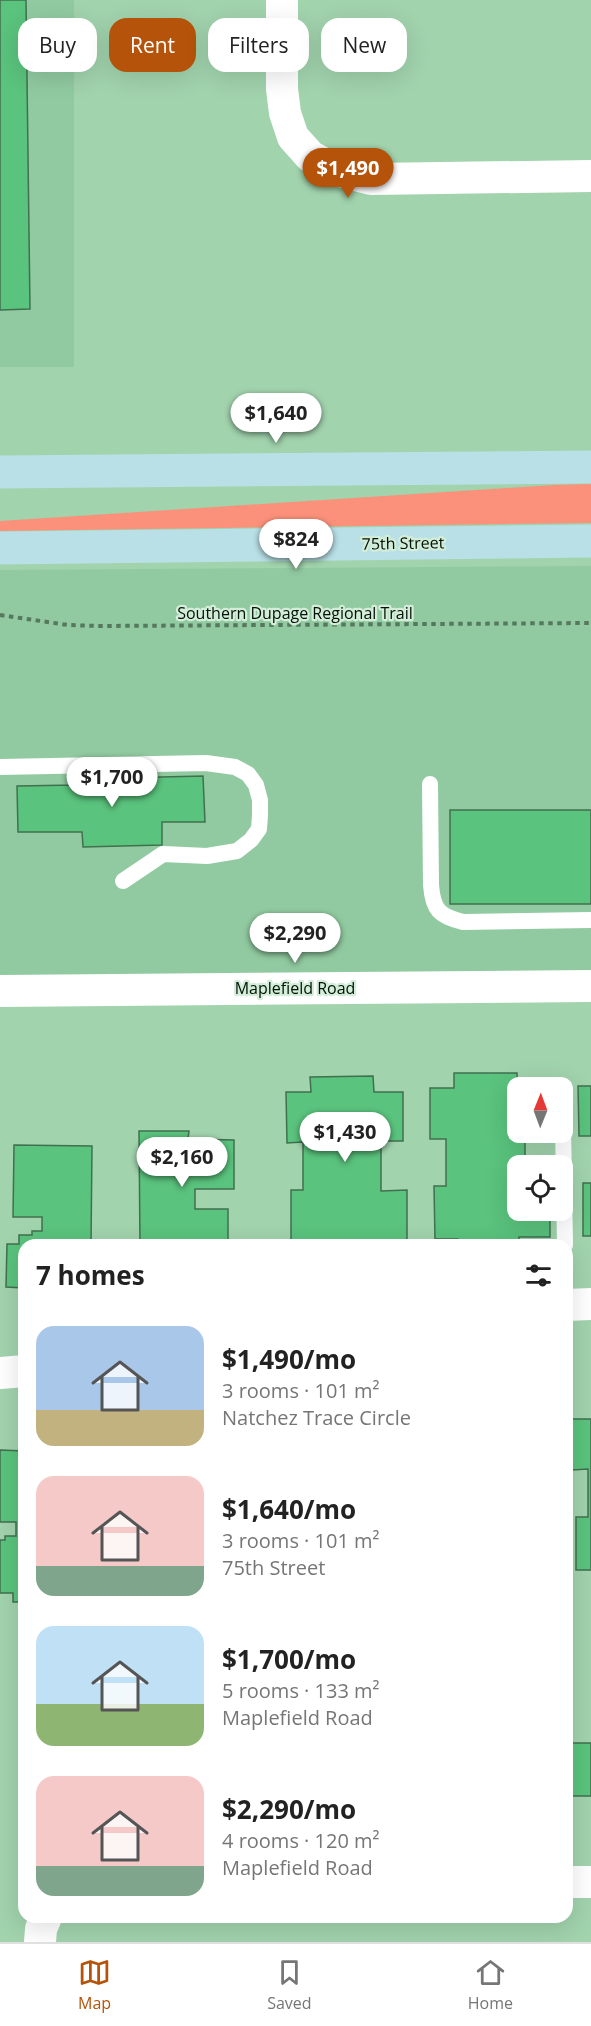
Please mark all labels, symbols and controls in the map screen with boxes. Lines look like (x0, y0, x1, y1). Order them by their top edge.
chip: Buy (18, 18, 97, 72)
chip: Rent (109, 18, 196, 72)
chip: Filters (208, 18, 309, 72)
chip: New (321, 18, 407, 72)
pin: $1,490 (299, 148, 397, 199)
text: $1,490 (317, 154, 379, 181)
pin: $1,640 (227, 393, 325, 444)
text: $1,640 (245, 399, 307, 426)
pin: $824 (260, 519, 332, 570)
text: $824 (273, 525, 319, 552)
street label: 75th Street (361, 531, 445, 555)
street label: Southern Dupage Regional Trail (177, 602, 413, 624)
pin: $1,700 (63, 757, 161, 808)
text: $1,700 (81, 763, 143, 790)
pin: $2,290 (246, 913, 344, 964)
text: $2,290 (264, 919, 326, 946)
street label: Maplefield Road (235, 977, 355, 999)
north arrow (507, 1077, 573, 1143)
map controls (507, 1077, 573, 1221)
pin: $1,430 (296, 1112, 394, 1163)
text: $1,430 (314, 1118, 376, 1145)
pin: $2,160 (133, 1137, 231, 1188)
text: $2,160 (151, 1143, 213, 1170)
button: locate (507, 1155, 573, 1221)
text: 7 homes (36, 1257, 145, 1293)
icon: filters (522, 1259, 555, 1292)
text: $1,490/mo (222, 1341, 356, 1377)
icon: home (84, 1350, 156, 1422)
text: 3 rooms · 101 m² (222, 1377, 380, 1404)
text: Natchez Trace Circle (222, 1404, 411, 1431)
text: $1,640/mo (222, 1491, 356, 1527)
icon: home (84, 1500, 156, 1572)
text: 3 rooms · 101 m² (222, 1527, 380, 1554)
text: 75th Street (222, 1554, 325, 1581)
text: $1,700/mo (222, 1641, 356, 1677)
icon: home (84, 1650, 156, 1722)
text: 5 rooms · 133 m² (222, 1677, 380, 1704)
text: Maplefield Road (222, 1704, 373, 1731)
text: $2,290/mo (222, 1791, 356, 1827)
icon: home (84, 1800, 156, 1872)
text: 4 rooms · 120 m² (222, 1827, 380, 1854)
text: Maplefield Road (222, 1854, 373, 1881)
tab: Map (78, 1956, 111, 2014)
tab: Saved (267, 1956, 312, 2014)
tab: Home (468, 1956, 513, 2014)

